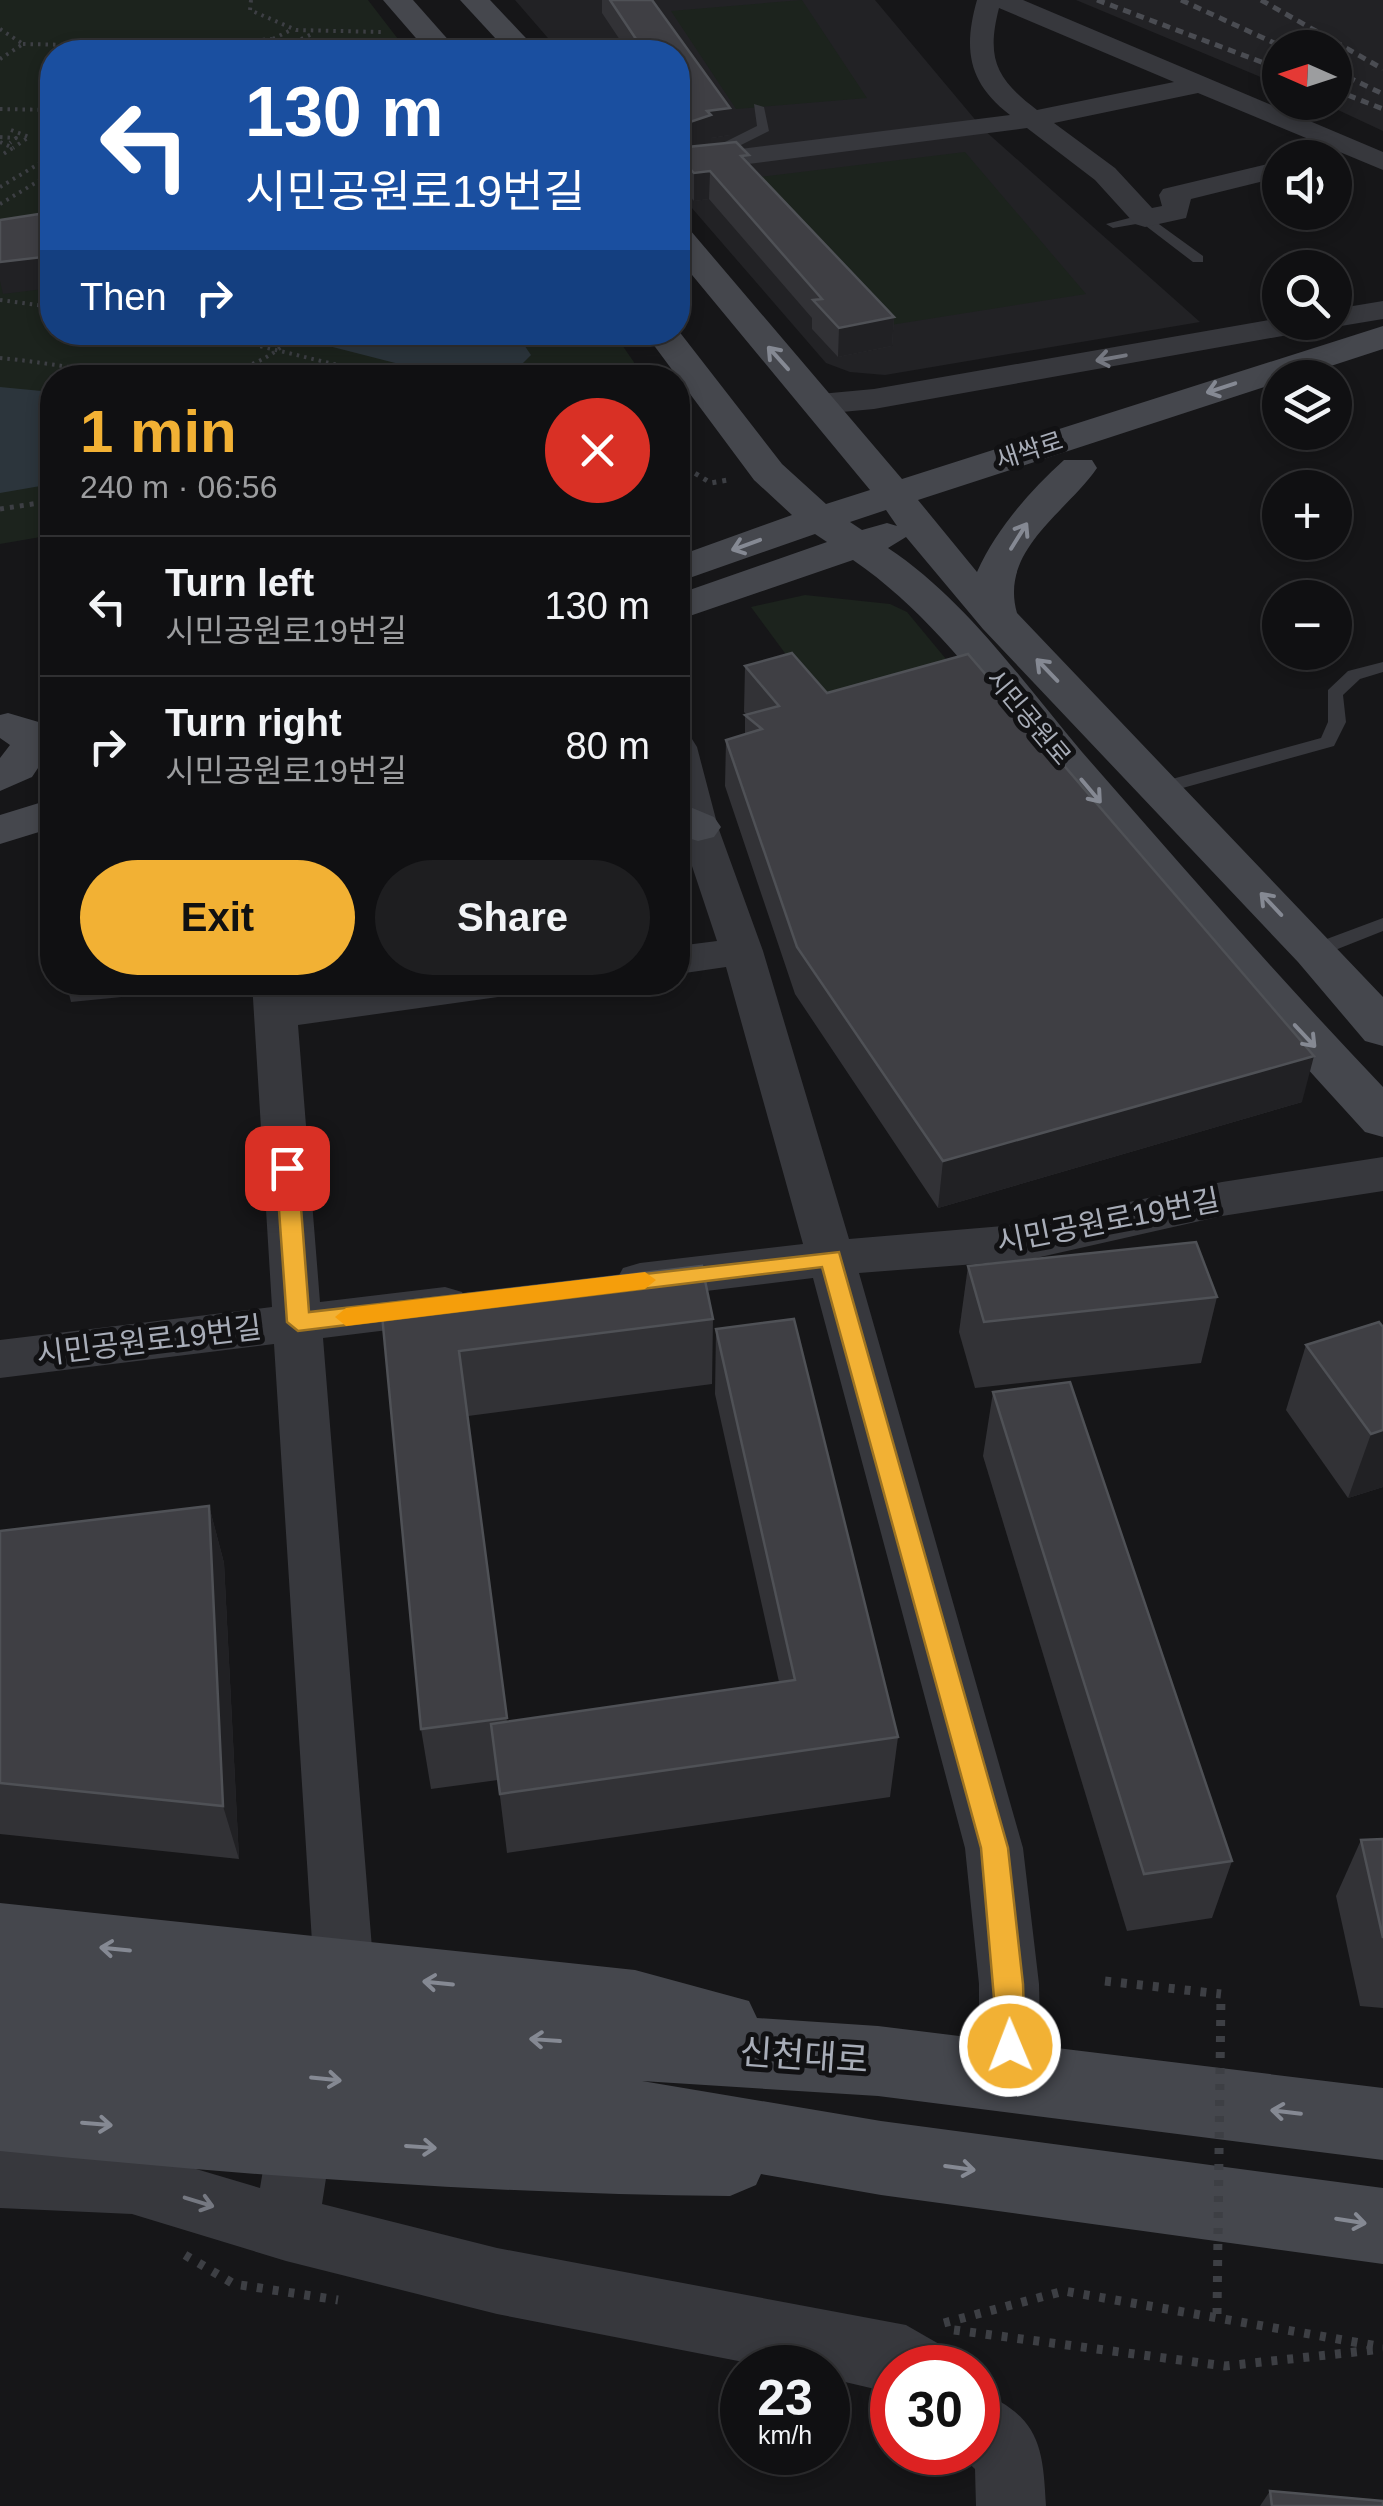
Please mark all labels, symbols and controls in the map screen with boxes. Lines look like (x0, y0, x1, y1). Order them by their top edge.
north arrow (1262, 30, 1352, 120)
map controls (1262, 30, 1352, 670)
text: 130 m (245, 73, 443, 151)
icon: left (80, 80, 210, 210)
button: sound (1262, 140, 1352, 230)
text: 시민공원로19번길 (245, 166, 585, 217)
button: search (1262, 250, 1352, 340)
icon: right (187, 270, 242, 325)
text: Then (80, 276, 167, 318)
one-way arrow (767, 346, 790, 371)
one-way arrow (1096, 349, 1128, 368)
button: layers (1262, 360, 1352, 450)
one-way arrow (1205, 380, 1237, 398)
text: 1 min (80, 398, 237, 465)
button: close (545, 398, 650, 503)
street label: 새싹로 (992, 426, 1066, 474)
text: 240 m · 06:56 (80, 469, 277, 505)
button: + (1262, 470, 1352, 560)
one-way arrow (1009, 522, 1029, 551)
one-way arrow (732, 537, 763, 555)
text: Turn left (165, 562, 314, 604)
icon: left (80, 579, 135, 634)
button: − (1262, 580, 1352, 670)
text: 130 m (544, 585, 650, 627)
text: 시민공원로19번길 (165, 613, 407, 649)
one-way arrow (1035, 658, 1059, 682)
street label: 시민공원로 (981, 664, 1077, 770)
text: Turn right (165, 702, 342, 744)
icon: right (80, 719, 135, 774)
text: 80 m (566, 725, 650, 767)
text: 시민공원로19번길 (165, 753, 407, 789)
one-way arrow (1080, 777, 1102, 803)
button: Exit (80, 860, 355, 975)
button: Share (375, 860, 650, 975)
one-way arrow (1259, 893, 1283, 917)
one-way arrow (1293, 1023, 1317, 1047)
pin (245, 1126, 330, 1211)
icon: arrive (260, 1141, 315, 1196)
street label: 시민공원로19번길 (994, 1183, 1222, 1258)
street label: 시민공원로19번길 (34, 1310, 263, 1371)
one-way arrow (100, 1939, 132, 1958)
one-way arrow (423, 1974, 455, 1993)
position arrow (958, 1994, 1062, 2098)
one-way arrow (530, 2030, 562, 2049)
street label: 신천대로 (738, 2032, 870, 2079)
one-way arrow (310, 2070, 342, 2089)
one-way arrow (1271, 2102, 1303, 2121)
one-way arrow (80, 2115, 113, 2134)
one-way arrow (405, 2138, 437, 2157)
one-way arrow (943, 2160, 976, 2178)
one-way arrow (183, 2194, 215, 2212)
one-way arrow (1335, 2213, 1367, 2231)
speed limit sign: 30 (870, 2345, 1000, 2475)
text: 23 (757, 2370, 813, 2426)
text: km/h (758, 2421, 812, 2449)

